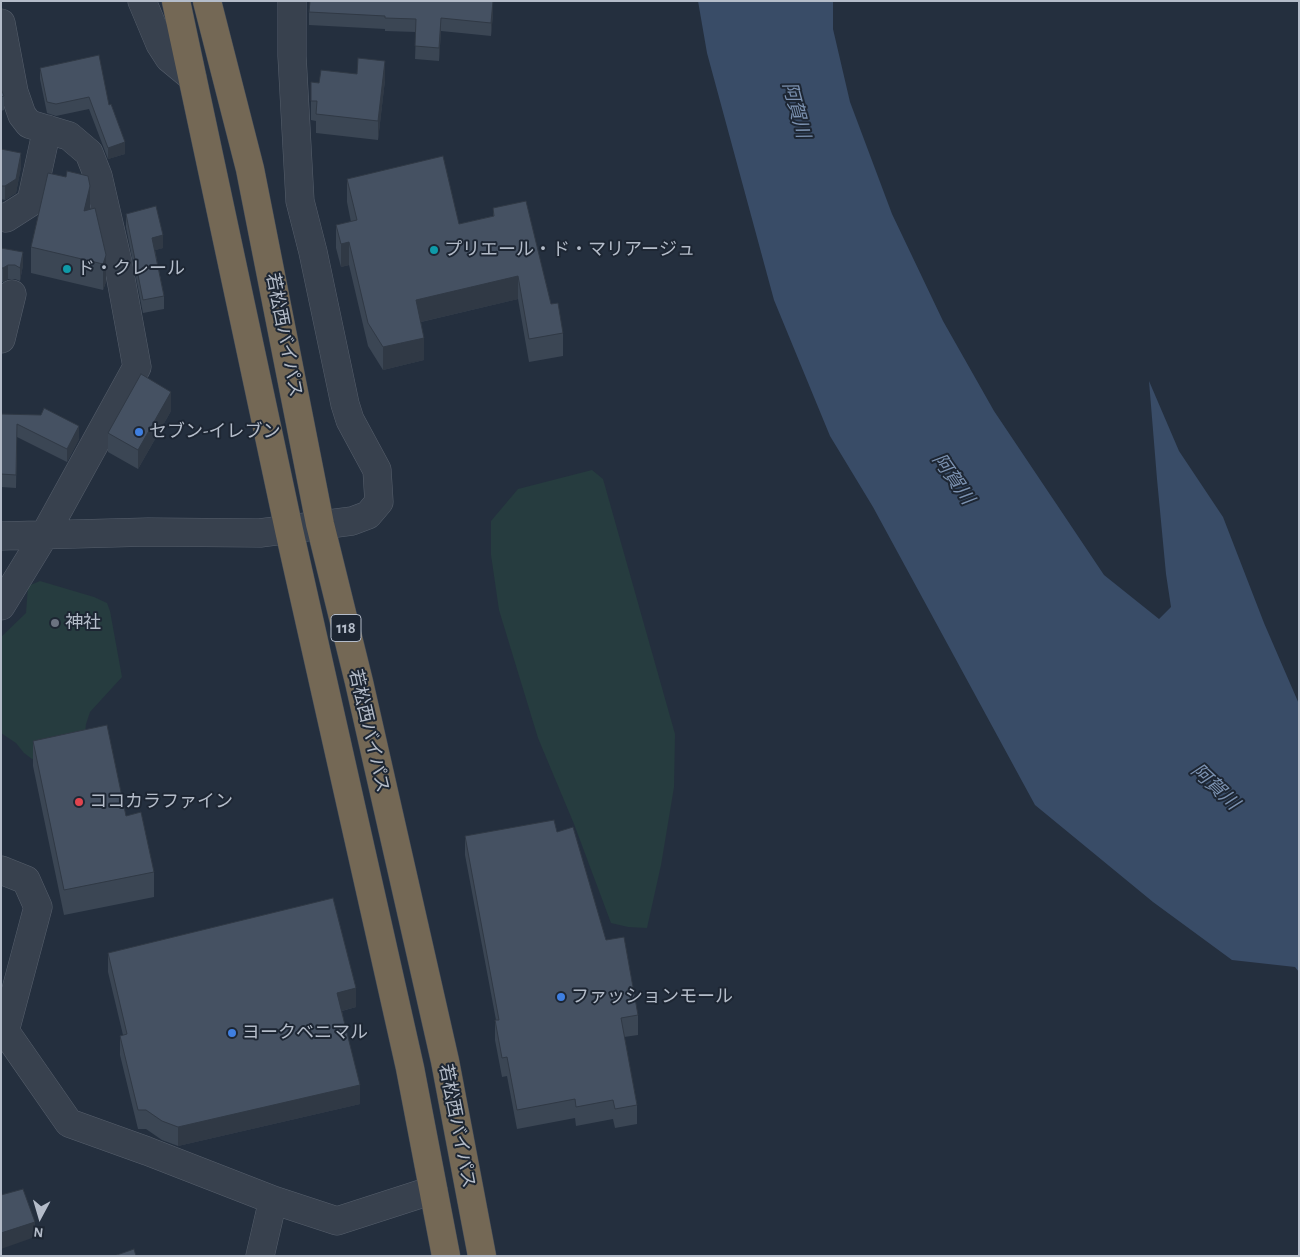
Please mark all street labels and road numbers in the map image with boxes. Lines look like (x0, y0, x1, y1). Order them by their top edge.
street label: 若松西バイパス (261, 271, 307, 399)
road number: 118 (331, 614, 361, 641)
street label: 若松西バイパス (344, 667, 394, 795)
street label: 若松西バイパス (434, 1062, 480, 1190)

